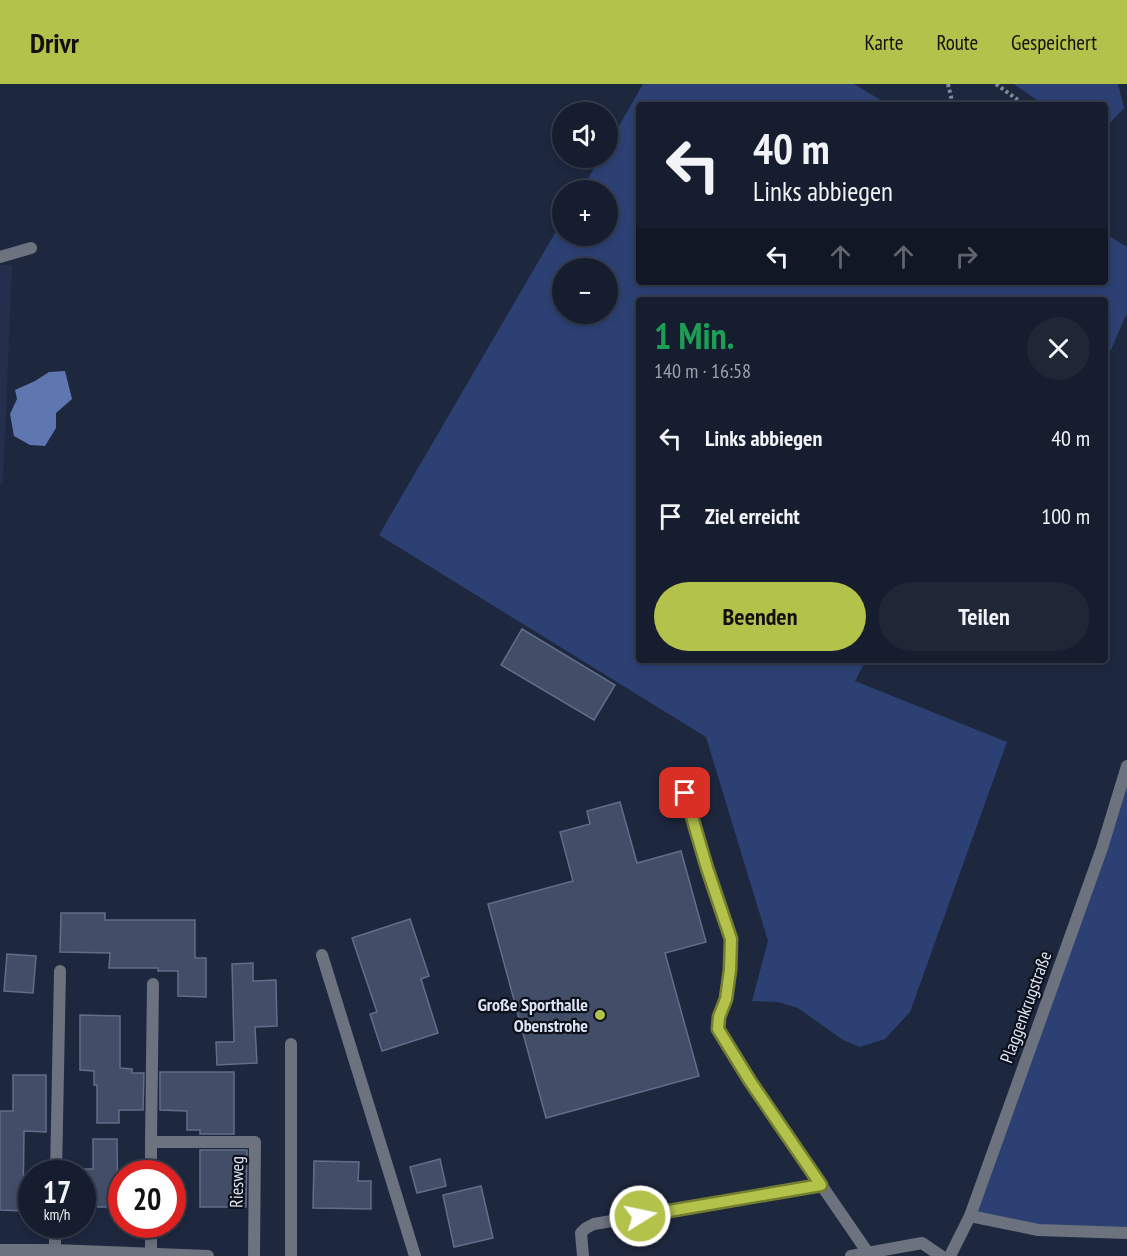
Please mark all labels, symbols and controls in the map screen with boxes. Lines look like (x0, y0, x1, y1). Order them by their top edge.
text: Drivr (30, 24, 79, 61)
text: Karte (865, 29, 903, 56)
text: Route (936, 29, 978, 56)
text: Gespeichert (1011, 29, 1097, 56)
map controls (552, 102, 618, 324)
button: sound (552, 102, 618, 168)
text: 40 m (753, 121, 830, 176)
icon: left (654, 126, 732, 204)
text: Links abbiegen (753, 174, 893, 208)
button: + (552, 180, 618, 246)
icon: left (761, 240, 794, 273)
icon: ahead (824, 240, 857, 273)
icon: ahead (887, 240, 920, 273)
icon: right (950, 240, 983, 273)
button: − (552, 258, 618, 324)
text: 1 Min. (654, 312, 734, 359)
button: close (1027, 317, 1090, 380)
text: 140 m · 16:58 (654, 358, 751, 384)
icon: left (654, 422, 687, 455)
text: Links abbiegen (705, 424, 822, 452)
text: 40 m (1051, 424, 1090, 452)
icon: arrive (654, 500, 687, 533)
text: Ziel erreicht (705, 502, 800, 530)
text: 100 m (1041, 502, 1090, 530)
button: Beenden (654, 582, 866, 651)
button: Teilen (878, 582, 1090, 651)
pin (659, 767, 710, 818)
icon: arrive (668, 776, 701, 809)
street label: Plaggenkrugstraße (995, 948, 1056, 1066)
place label: Große Sporthalle Obenstrohe (478, 993, 588, 1037)
marker: Große Sporthalle Obenstrohe (593, 1008, 607, 1022)
street label: Riesweg (225, 1156, 248, 1208)
speed limit sign: 20 (108, 1160, 186, 1238)
text: 17 (43, 1172, 71, 1211)
position arrow (608, 1184, 672, 1248)
text: km/h (44, 1205, 70, 1224)

